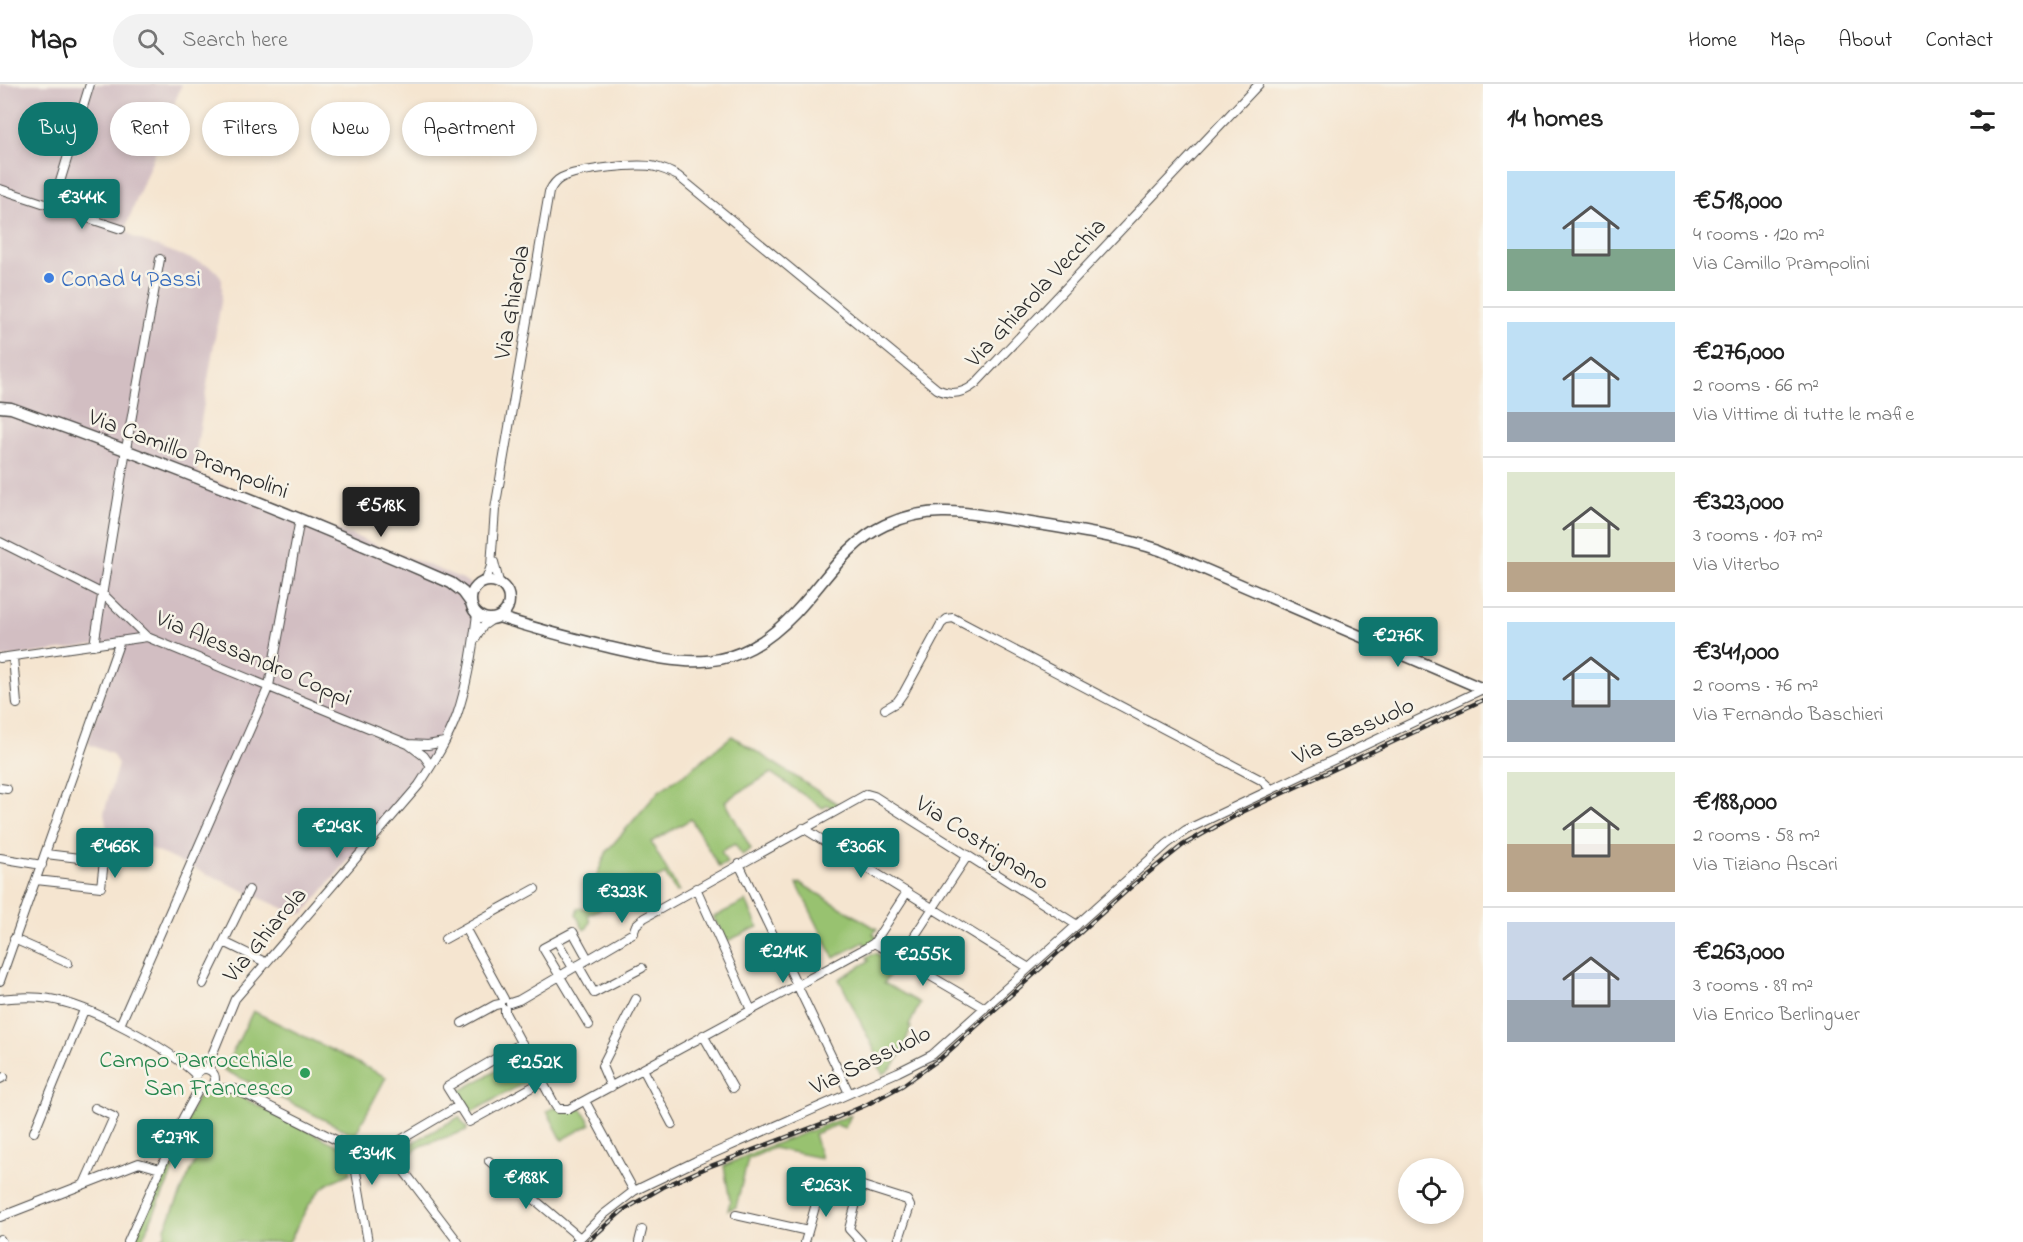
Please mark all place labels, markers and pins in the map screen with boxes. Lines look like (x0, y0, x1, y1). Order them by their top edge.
pin: €344K (40, 179, 124, 230)
place label: Conad 4 Passi (61, 263, 201, 298)
marker: Conad 4 Passi (42, 271, 56, 285)
pin: €518K (339, 487, 423, 538)
pin: €276K (1356, 617, 1440, 668)
pin: €243K (295, 808, 379, 859)
pin: €466K (73, 828, 157, 879)
pin: €306K (819, 828, 903, 879)
pin: €323K (580, 873, 664, 924)
pin: €214K (741, 933, 825, 984)
pin: €255K (881, 936, 965, 987)
place label: Campo Parrocchiale San Francesco (99, 1044, 293, 1107)
pin: €252K (493, 1044, 577, 1095)
marker: Campo Parrocchiale San Francesco (298, 1066, 312, 1080)
pin: €279K (133, 1119, 217, 1170)
pin: €341K (330, 1135, 414, 1186)
pin: €188K (484, 1159, 568, 1210)
pin: €263K (784, 1167, 868, 1218)

